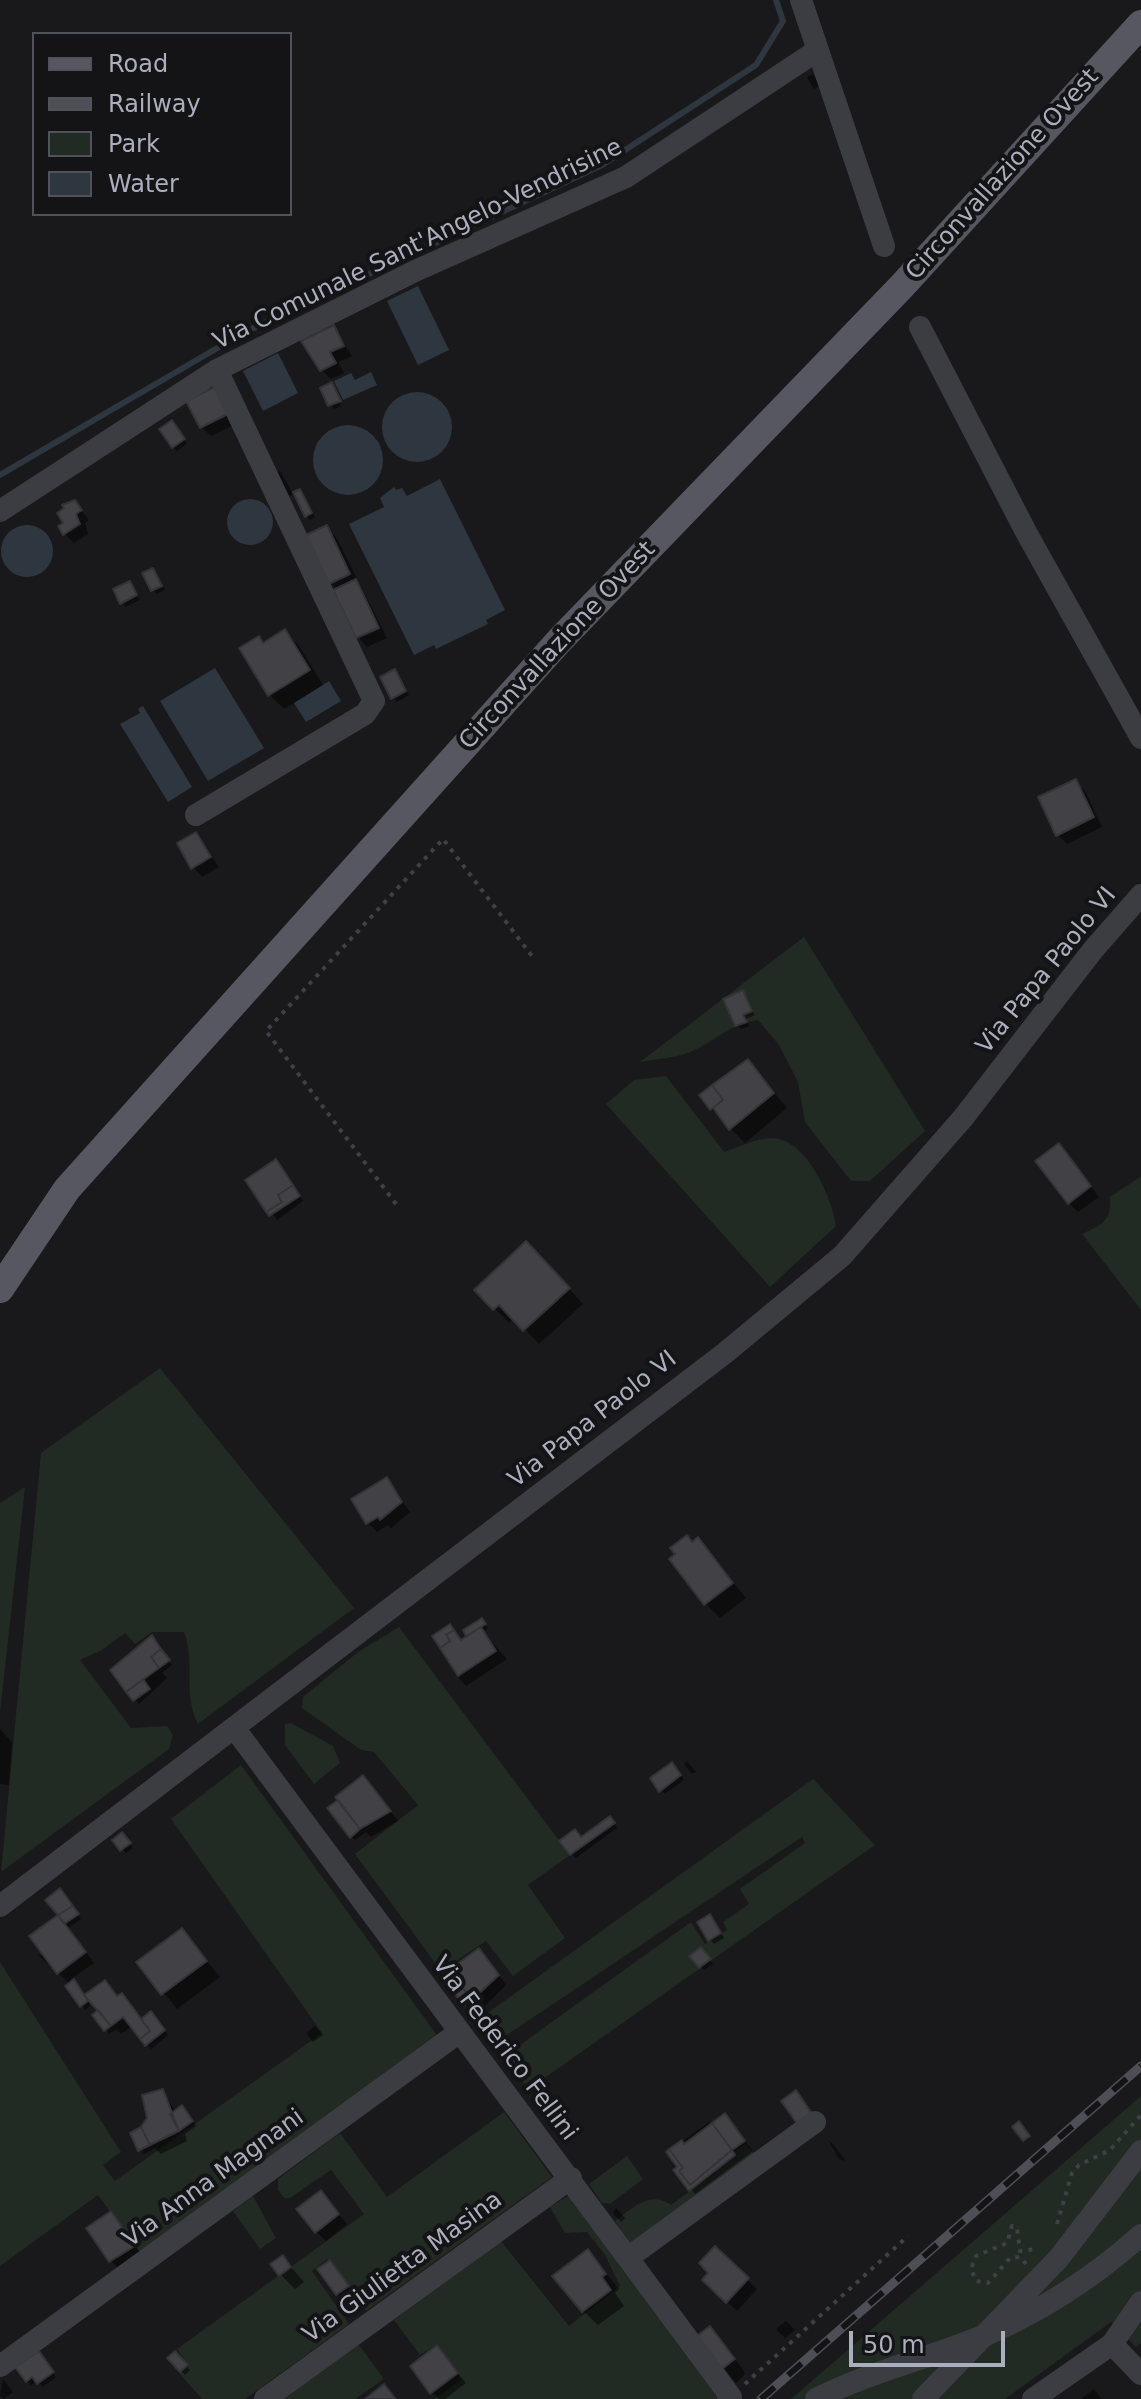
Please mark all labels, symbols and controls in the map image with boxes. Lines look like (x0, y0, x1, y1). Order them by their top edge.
legend (32, 32, 292, 216)
text: Road (108, 50, 168, 78)
street label: Circonvallazione Ovest (901, 64, 1105, 286)
text: Railway (108, 90, 201, 118)
text: Park (108, 130, 160, 158)
street label: Via Comunale Sant'Angelo-Vendrisine (209, 133, 627, 357)
text: Water (108, 170, 179, 198)
street label: Circonvallazione Ovest (454, 536, 662, 756)
street label: Via Papa Paolo VI (971, 882, 1123, 1060)
street label: Via Papa Paolo VI (503, 1345, 683, 1495)
street label: Via Federico Fellini (425, 1951, 583, 2147)
street label: Via Anna Magnani (118, 2104, 310, 2254)
street label: Via Giulietta Masina (298, 2186, 508, 2350)
scale bar (853, 2315, 1009, 2365)
text: 50 m (863, 2331, 925, 2359)

